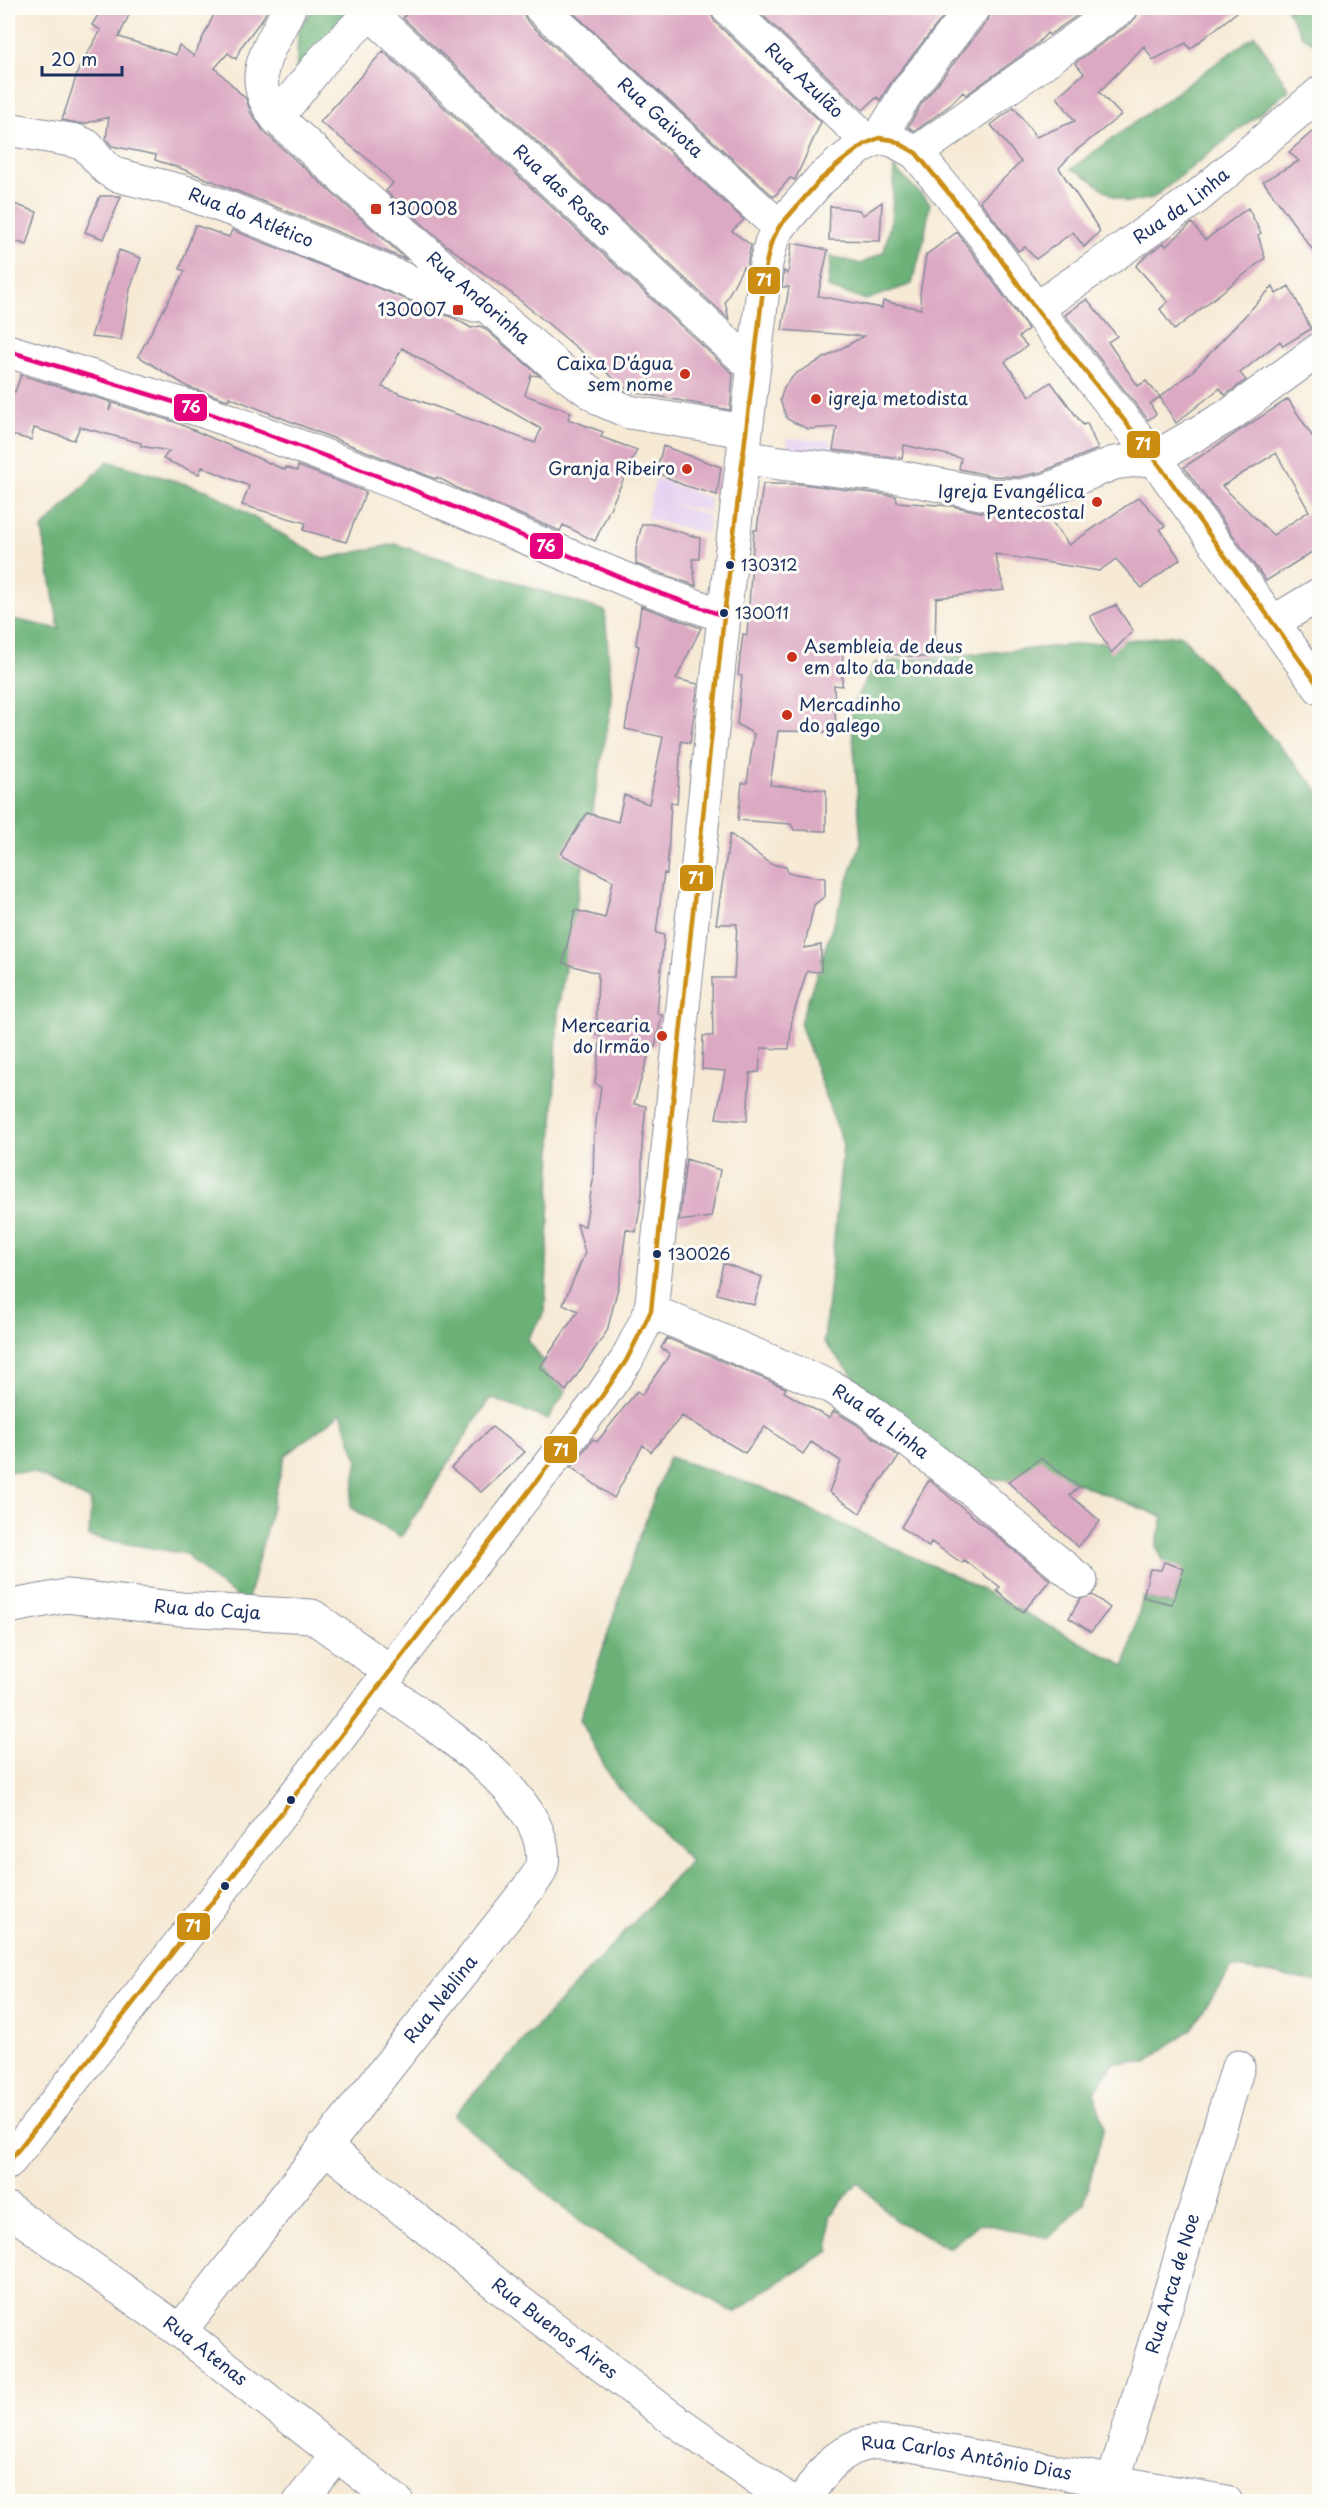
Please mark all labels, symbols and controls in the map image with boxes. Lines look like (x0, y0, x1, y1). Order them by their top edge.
street label: Rua Azulão (760, 35, 850, 123)
scale bar (42, 39, 122, 77)
text: 20 m (51, 45, 97, 72)
street label: Rua Gaivota (612, 70, 711, 164)
street label: Rua das Rosas (508, 137, 617, 241)
street label: Rua da Linha (1127, 160, 1235, 250)
street label: Rua do Atlético (185, 179, 318, 253)
place label: 130008 (388, 194, 458, 221)
marker: 130008 (369, 202, 383, 216)
street label: Rua Andorinha (421, 244, 537, 350)
line badge: 71 (747, 266, 781, 295)
text: 71 (756, 267, 772, 291)
place label: 130007 (378, 295, 446, 322)
marker: 130007 (451, 303, 465, 317)
place label: Caixa D'água sem nome (556, 349, 674, 397)
marker: Caixa D'água sem nome (678, 367, 692, 381)
place label: igreja metodista (828, 384, 968, 411)
marker: igreja metodista (809, 392, 823, 406)
line badge: 76 (173, 393, 208, 422)
text: 76 (181, 394, 201, 418)
line badge: 71 (1126, 430, 1161, 459)
text: 71 (1135, 431, 1151, 455)
place label: Granja Ribeiro (548, 454, 675, 481)
marker: Granja Ribeiro (680, 462, 694, 476)
place label: Igreja Evangélica Pentecostal (938, 477, 1086, 525)
marker: Igreja Evangélica Pentecostal (1090, 495, 1104, 509)
line badge: 76 (529, 532, 564, 560)
text: 76 (536, 533, 556, 557)
place label: 130312 (741, 552, 798, 576)
marker: 130312 (724, 559, 736, 571)
place label: 130011 (735, 600, 789, 624)
marker: 130011 (718, 607, 730, 619)
place label: Asembleia de deus em alto da bondade (804, 632, 974, 680)
marker: Asembleia de deus em alto da bondade (785, 650, 799, 664)
place label: Mercadinho do galego (799, 690, 901, 738)
marker: Mercadinho do galego (780, 708, 794, 722)
line badge: 71 (679, 864, 714, 892)
text: 71 (688, 865, 704, 889)
place label: Mercearia do Irmão (561, 1011, 651, 1059)
marker: Mercearia do Irmão (655, 1029, 669, 1043)
place label: 130026 (668, 1241, 731, 1265)
marker: 130026 (651, 1248, 663, 1260)
street label: Rua da Linha (828, 1376, 936, 1465)
line badge: 71 (543, 1435, 578, 1464)
text: 71 (553, 1437, 569, 1461)
street label: Rua do Caja (153, 1591, 262, 1625)
unlabelled marker (285, 1794, 297, 1806)
unlabelled marker (219, 1880, 231, 1892)
line badge: 71 (176, 1912, 211, 1941)
text: 71 (185, 1913, 201, 1937)
street label: Rua Neblina (397, 1948, 483, 2048)
street label: Rua Arca de Noe (1137, 2210, 1205, 2357)
street label: Rua Buenos Aires (486, 2270, 624, 2385)
street label: Rua Atenas (158, 2308, 254, 2391)
street label: Rua Carlos Antônio Dias (859, 2428, 1074, 2486)

